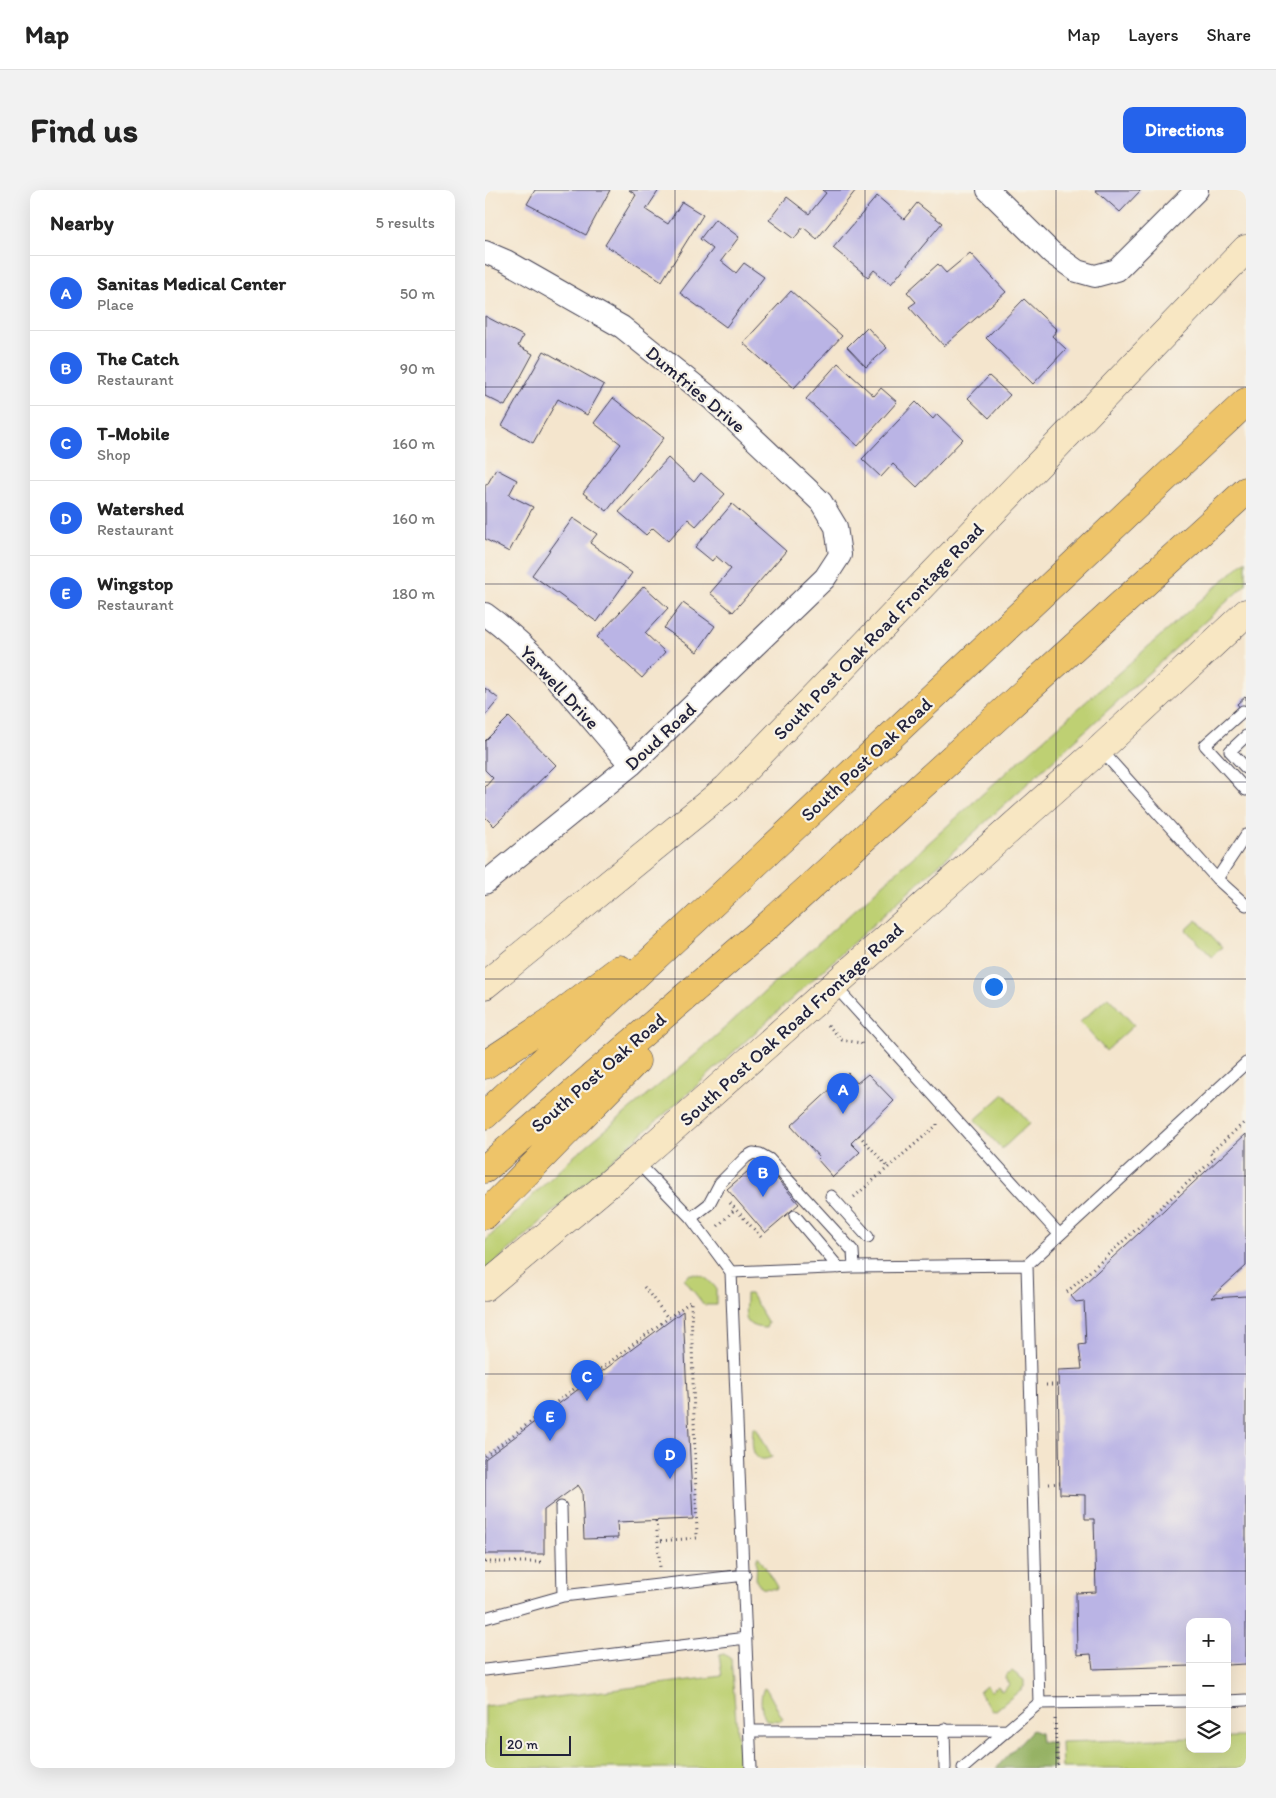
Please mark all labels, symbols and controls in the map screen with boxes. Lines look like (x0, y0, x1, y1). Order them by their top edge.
text: Map (25, 20, 69, 49)
text: Map (1067, 24, 1100, 46)
text: Layers (1128, 24, 1178, 46)
text: Share (1206, 24, 1251, 46)
button: Directions (1123, 107, 1246, 153)
text: Find us (30, 109, 138, 151)
text: Nearby (50, 210, 114, 235)
text: 5 results (375, 213, 435, 232)
text: Sanitas Medical Center (97, 272, 286, 295)
text: A (61, 284, 71, 303)
text: 50 m (400, 284, 435, 303)
text: Place (97, 295, 134, 314)
street label: Dumfries Drive (641, 341, 750, 438)
text: The Catch (97, 347, 179, 370)
text: B (61, 359, 71, 378)
text: 90 m (400, 359, 435, 378)
text: Restaurant (97, 370, 174, 389)
text: T-Mobile (97, 422, 170, 445)
text: C (61, 434, 71, 453)
text: 160 m (392, 434, 435, 453)
text: Shop (97, 445, 131, 464)
text: Watershed (97, 497, 184, 520)
text: D (61, 509, 71, 528)
text: 160 m (392, 509, 435, 528)
street label: South Post Oak Road Frontage Road (768, 518, 988, 745)
text: Restaurant (97, 520, 174, 539)
text: Wingstop (97, 572, 173, 595)
text: E (62, 584, 70, 603)
text: 180 m (392, 584, 435, 603)
text: Restaurant (97, 595, 174, 614)
street label: Yarwell Drive (515, 641, 604, 734)
street label: South Post Oak Road (796, 692, 937, 826)
street label: Doud Road (620, 698, 701, 775)
street label: South Post Oak Road Frontage Road (675, 918, 908, 1131)
your location (981, 974, 1007, 1000)
street label: South Post Oak Road (526, 1007, 671, 1137)
pin: A (827, 1073, 859, 1114)
pin: B (747, 1156, 779, 1197)
pin: C (571, 1360, 603, 1401)
pin: E (534, 1400, 566, 1441)
pin: D (654, 1438, 686, 1479)
map controls (1186, 1618, 1231, 1753)
button: + (1186, 1618, 1231, 1663)
button: − (1186, 1663, 1231, 1708)
button: layers (1186, 1708, 1231, 1753)
scale bar (500, 1733, 571, 1756)
text: 20 m (507, 1736, 538, 1753)

